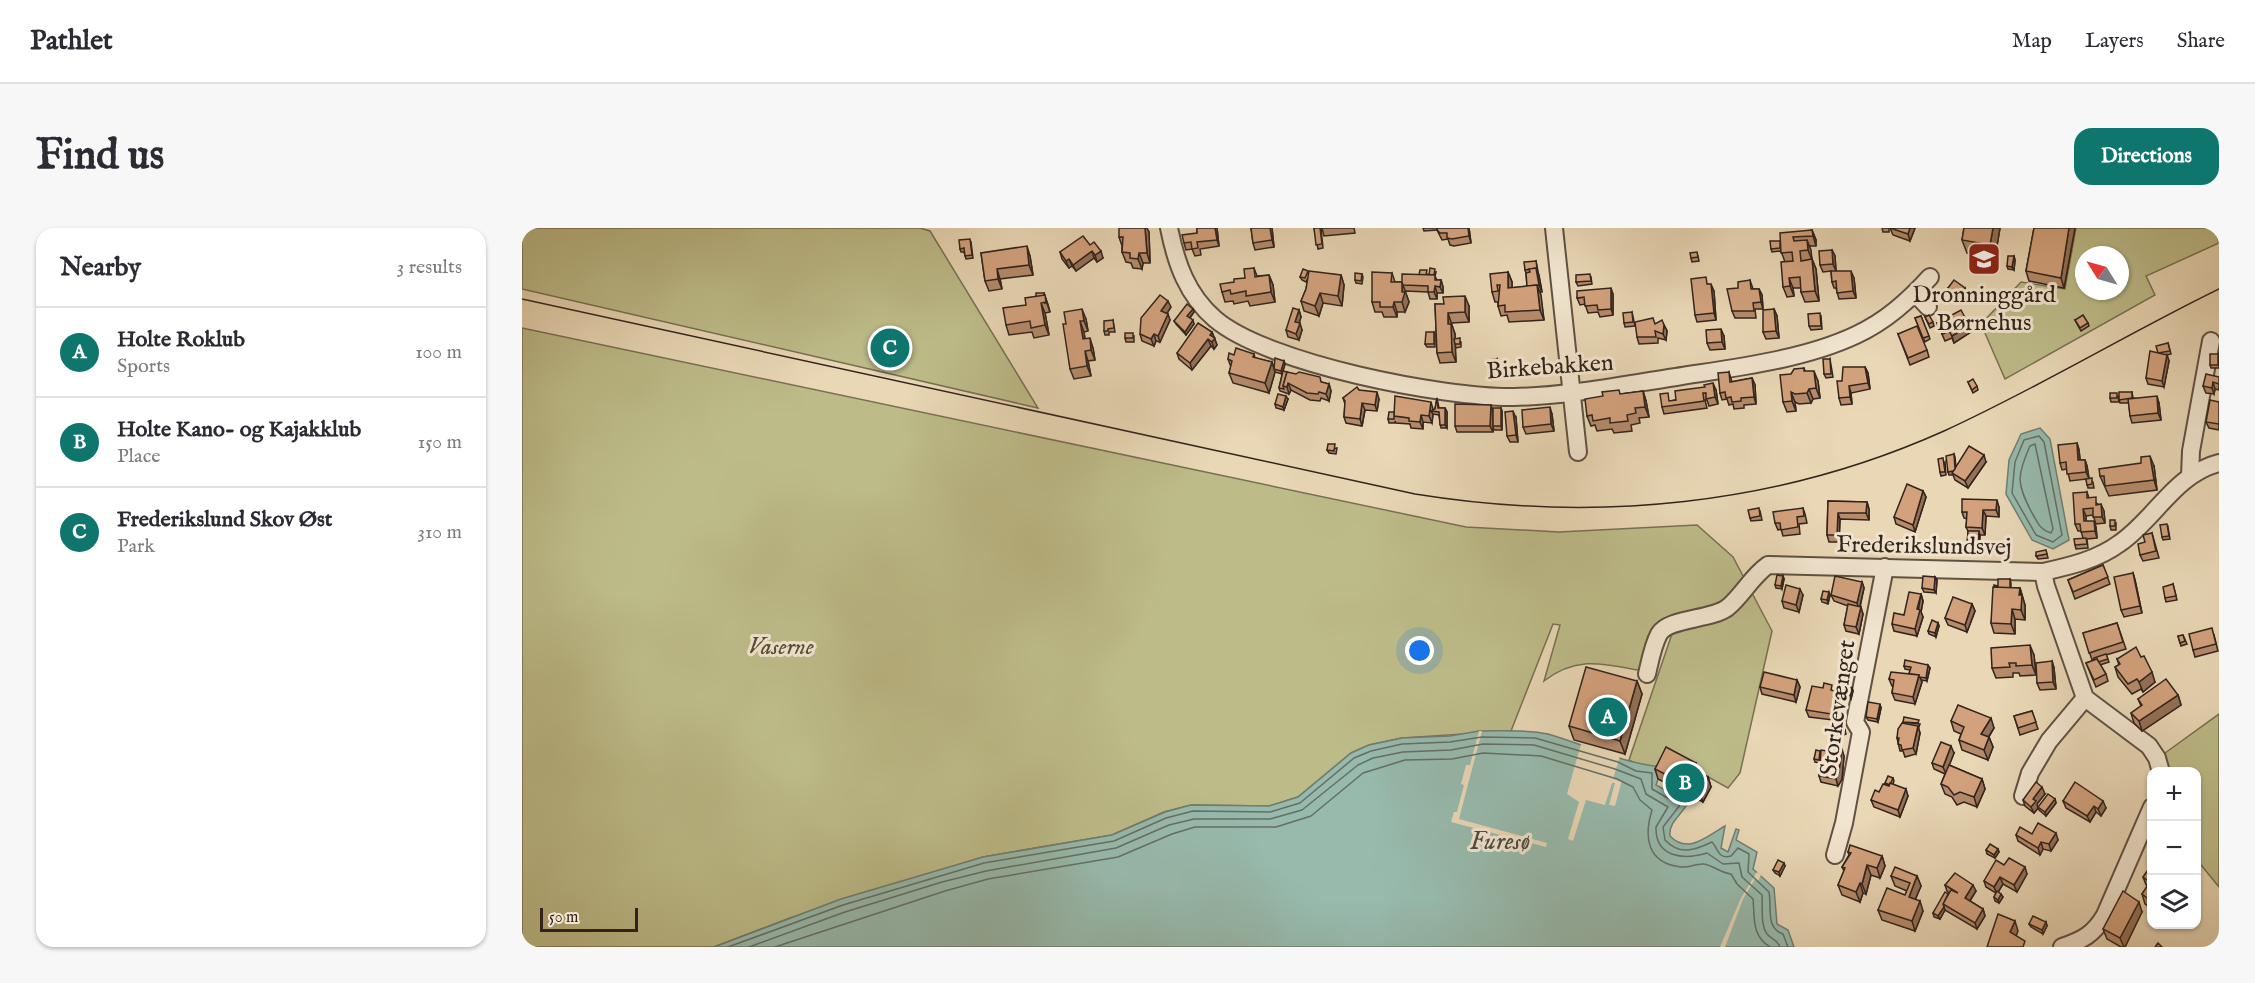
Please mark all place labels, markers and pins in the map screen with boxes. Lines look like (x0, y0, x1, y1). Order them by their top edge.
school or university icon: Dronninggård Børnehus (1966, 241, 2002, 277)
place label: Dronninggård Børnehus (1912, 280, 2056, 339)
pin: C (870, 326, 910, 370)
pin: A (1588, 694, 1628, 740)
pin: B (1666, 760, 1704, 806)

